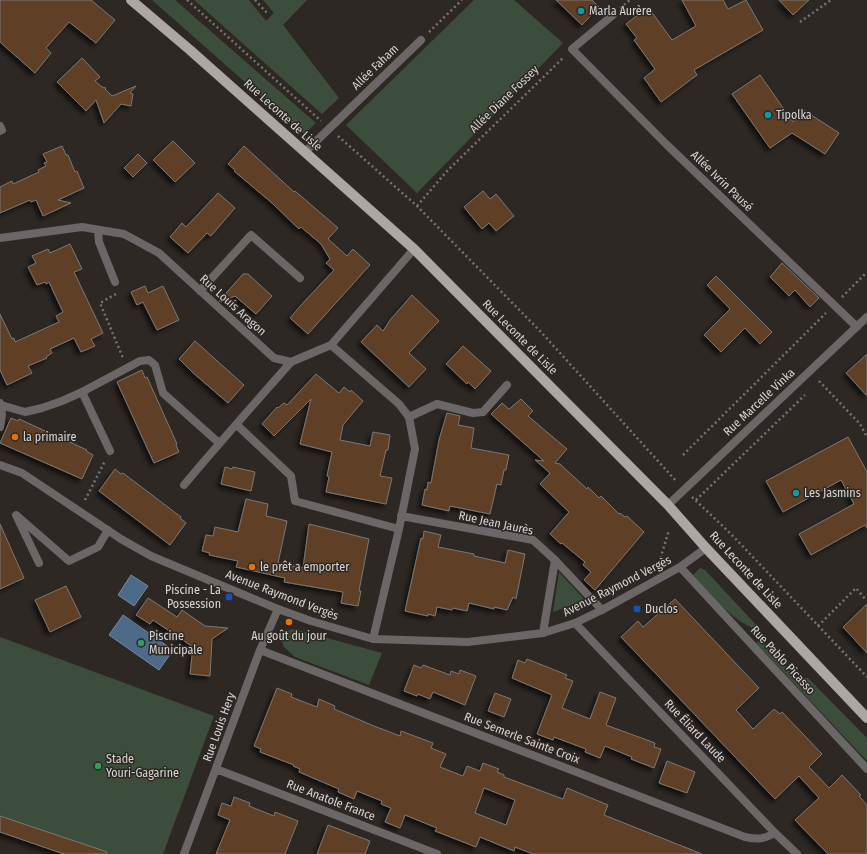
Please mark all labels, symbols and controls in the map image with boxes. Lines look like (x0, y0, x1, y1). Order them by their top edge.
place label: Marla Aurère (589, 4, 652, 18)
marker: Marla Aurère (576, 6, 586, 16)
street label: Allée Faham (349, 41, 401, 93)
street label: Allée Diane Fossey (467, 62, 542, 136)
street label: Rue Leconte de Lisle (241, 76, 325, 154)
place label: Tipolka (776, 108, 812, 122)
marker: Tipolka (763, 110, 773, 120)
street label: Allée Ivrin Pausé (688, 148, 756, 214)
street label: Rue Louis Aragon (197, 272, 269, 338)
street label: Rue Leconte de Lisle (480, 297, 560, 377)
street label: Rue Marcelle Vinka (720, 365, 798, 439)
place label: la primaire (23, 430, 76, 444)
marker: la primaire (10, 432, 20, 442)
place label: Les Jasmins (804, 486, 861, 500)
marker: Les Jasmins (791, 488, 801, 498)
street label: Rue Jean Jaurès (457, 508, 535, 538)
street label: Rue Leconte de Lisle (707, 529, 785, 611)
street label: Avenue Raymond Vergès (560, 553, 674, 619)
place label: le prêt a emporter (260, 560, 350, 574)
marker: le prêt a emporter (247, 562, 257, 572)
street label: Avenue Raymond Vergès (224, 567, 340, 623)
place label: Piscine - La Possession (165, 583, 221, 611)
marker: Piscine - La Possession (224, 592, 234, 602)
place label: Duclos (645, 602, 678, 616)
marker: Duclos (632, 604, 642, 614)
marker: Au goût du jour (284, 617, 294, 627)
street label: Rue Pablo Picasso (748, 623, 818, 697)
place label: Piscine Municipale (149, 629, 202, 657)
place label: Au goût du jour (251, 629, 328, 643)
marker: Piscine Municipale (136, 638, 146, 648)
street label: Rue Louis Hery (200, 690, 238, 764)
street label: Rue Éliard Laude (661, 696, 729, 765)
street label: Rue Semerle Sainte Croix (462, 709, 582, 767)
place label: Stade Youri-Gagarine (106, 752, 179, 780)
marker: Stade Youri-Gagarine (93, 761, 103, 771)
street label: Rue Anatole France (285, 777, 377, 823)

